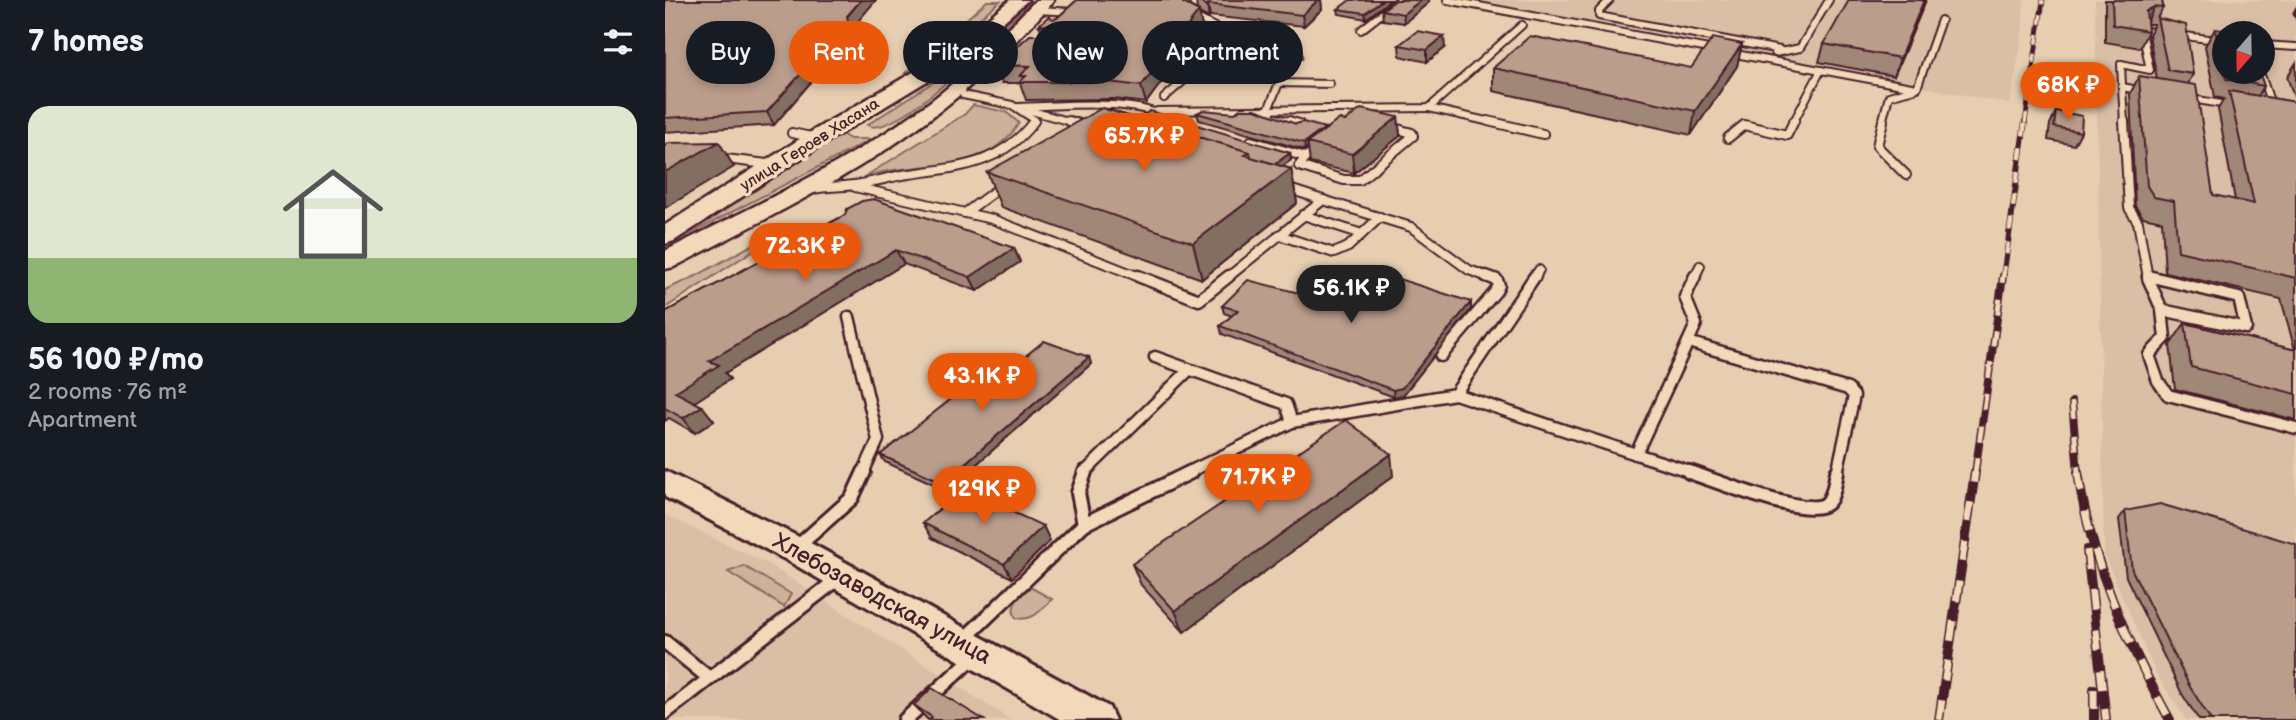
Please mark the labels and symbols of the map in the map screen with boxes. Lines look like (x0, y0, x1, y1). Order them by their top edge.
north arrow (2212, 21, 2275, 84)
pin: 68K ₽ (2019, 62, 2117, 122)
street label: улица Героев Хасана (737, 94, 883, 196)
pin: 65.7K ₽ (1079, 114, 1209, 173)
pin: 72.3K ₽ (740, 224, 870, 283)
pin: 56.1K ₽ (1286, 266, 1416, 325)
pin: 43.1K ₽ (917, 354, 1047, 413)
pin: 71.7K ₽ (1193, 454, 1323, 514)
pin: 129K ₽ (927, 466, 1041, 526)
street label: Хлебозаводская улица (768, 527, 997, 671)

